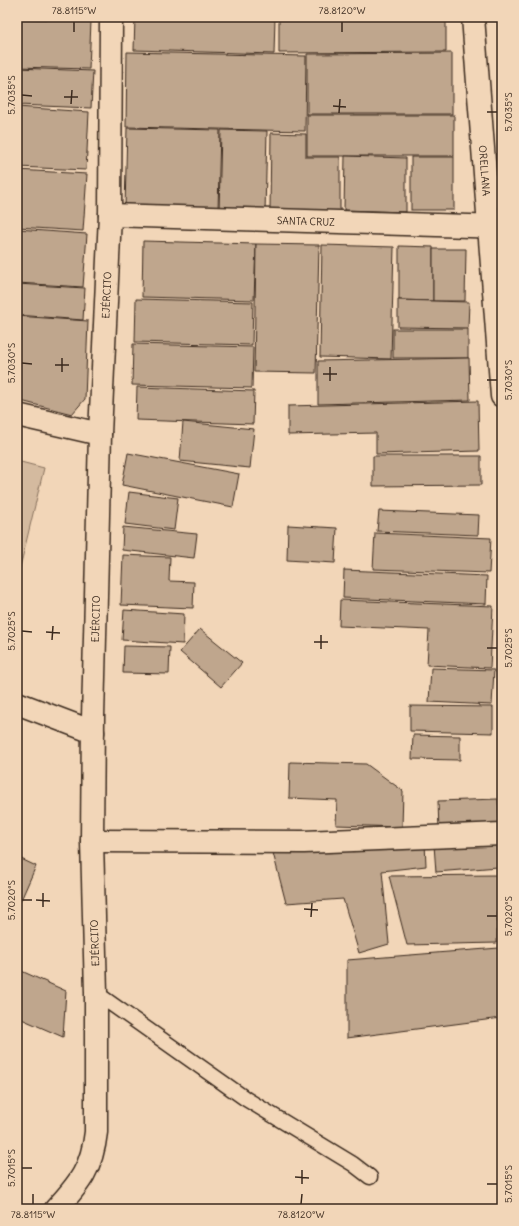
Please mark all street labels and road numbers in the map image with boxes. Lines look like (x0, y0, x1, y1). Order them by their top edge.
street label: ORELLANA (476, 145, 493, 197)
street label: SANTA CRUZ (277, 214, 335, 228)
street label: EJÉRCITO (99, 271, 114, 319)
street label: EJÉRCITO (88, 595, 103, 643)
street label: EJÉRCITO (88, 919, 102, 967)

